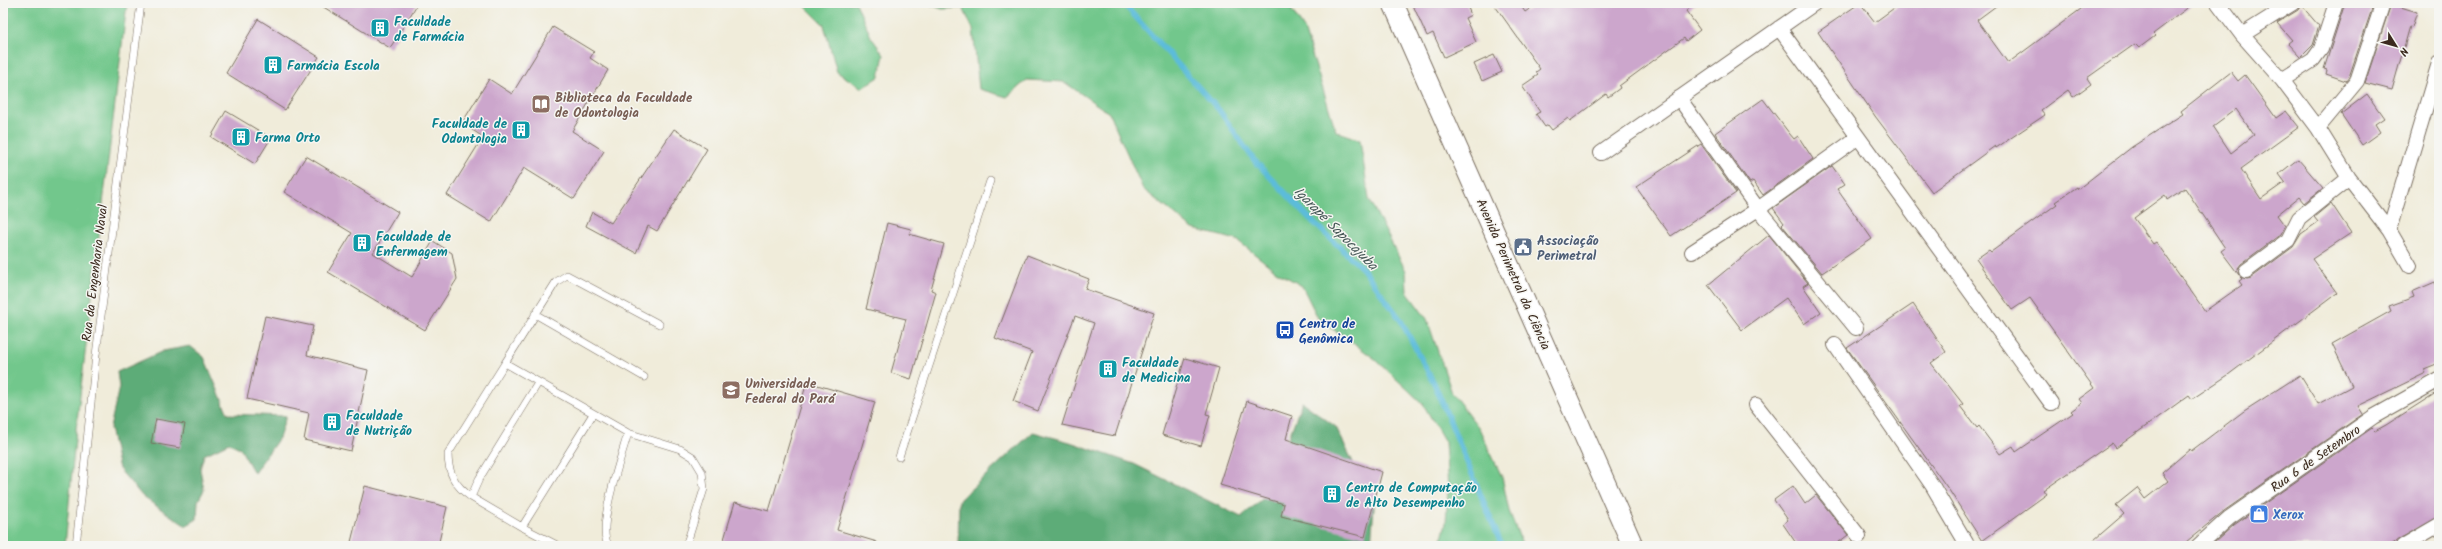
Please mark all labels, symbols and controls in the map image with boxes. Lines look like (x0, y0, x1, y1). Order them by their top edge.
place label: Faculdade de Farmácia (394, 12, 465, 48)
building icon: Faculdade de Farmácia (369, 17, 391, 39)
north arrow (2376, 26, 2416, 66)
text: N (2394, 43, 2412, 60)
building icon: Farmácia Escola (262, 54, 284, 76)
place label: Farmácia Escola (287, 56, 380, 77)
place label: Biblioteca da Faculdade de Odontologia (555, 88, 693, 124)
library icon: Biblioteca da Faculdade de Odontologia (530, 93, 552, 115)
place label: Faculdade de Odontologia (432, 114, 508, 150)
building icon: Faculdade de Odontologia (510, 119, 532, 141)
building icon: Farma Orto (230, 126, 252, 148)
place label: Farma Orto (255, 128, 320, 149)
water label: Igarapé Sapocajuba (1288, 182, 1383, 277)
street label: Avenida Perimetral da Ciência (1470, 196, 1556, 354)
street label: Rua da Engenharia Naval (77, 203, 114, 343)
place label: Faculdade de Enfermagem (376, 227, 452, 263)
place label: Associação Perimetral (1537, 231, 1599, 267)
building icon: Faculdade de Enfermagem (351, 232, 373, 254)
public building icon: Associação Perimetral (1512, 236, 1534, 258)
place label: Centro de Genômica (1299, 314, 1356, 350)
bus stop icon: Centro de Genômica (1274, 319, 1296, 341)
place label: Faculdade de Medicina (1122, 353, 1191, 389)
building icon: Faculdade de Medicina (1097, 358, 1119, 380)
place label: Universidade Federal do Pará (745, 374, 837, 410)
school or university icon: Universidade Federal do Pará (720, 379, 742, 401)
place label: Faculdade de Nutrição (346, 406, 412, 442)
building icon: Faculdade de Nutrição (321, 411, 343, 433)
street label: Rua 6 de Setembro (2266, 420, 2365, 498)
place label: Centro de Computação de Alto Desempenho (1346, 478, 1477, 514)
building icon: Centro de Computação de Alto Desempenho (1321, 483, 1343, 505)
shop icon: Xerox (2248, 503, 2270, 525)
place label: Xerox (2272, 505, 2305, 526)

